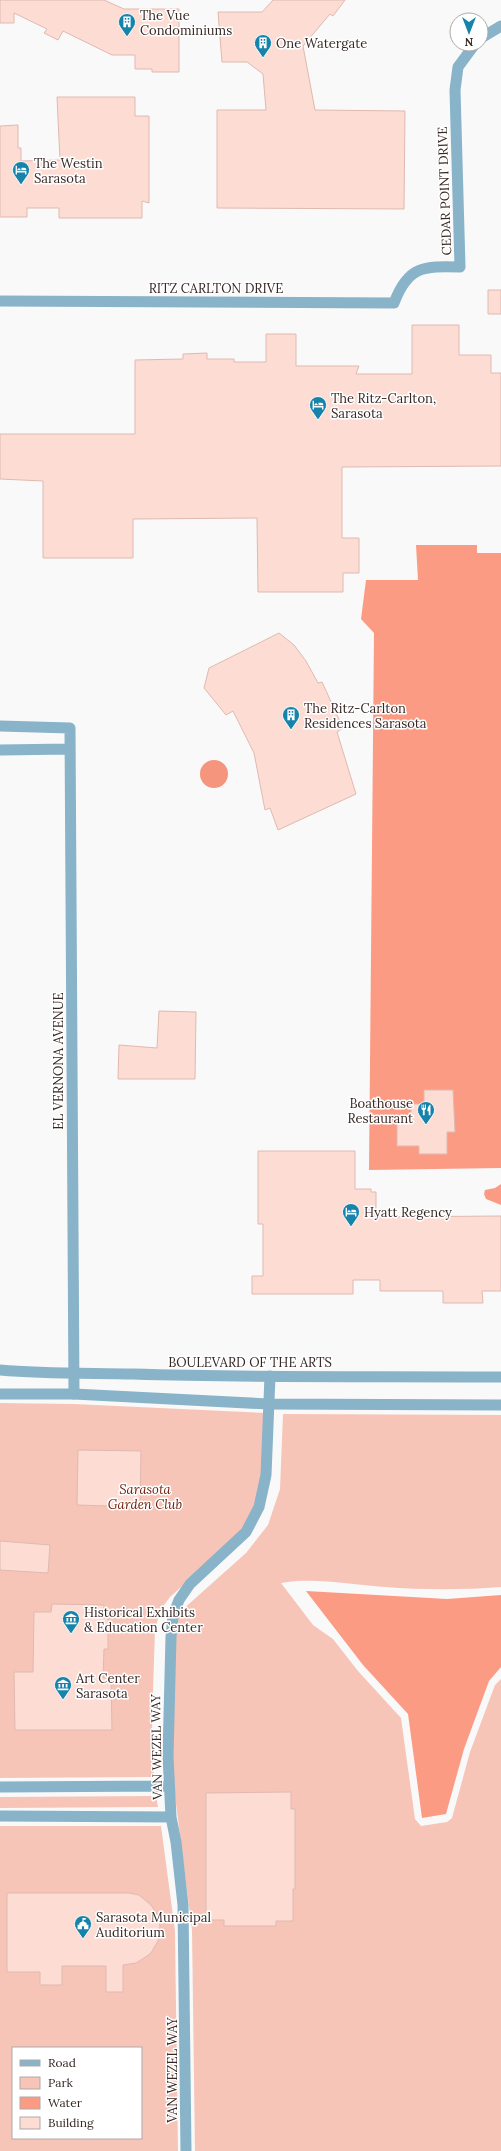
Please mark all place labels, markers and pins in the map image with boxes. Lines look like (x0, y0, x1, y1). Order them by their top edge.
place label: The Vue Condominiums (140, 7, 232, 39)
building icon: The Vue Condominiums (117, 12, 137, 37)
building icon: One Watergate (253, 33, 273, 58)
place label: One Watergate (276, 35, 367, 52)
place label: The Westin Sarasota (34, 155, 103, 187)
hotel icon: The Westin Sarasota (11, 160, 31, 185)
place label: The Ritz-Carlton, Sarasota (331, 390, 436, 422)
hotel icon: The Ritz-Carlton, Sarasota (308, 395, 328, 420)
place label: The Ritz-Carlton Residences Sarasota (304, 700, 427, 732)
building icon: The Ritz-Carlton Residences Sarasota (281, 705, 301, 730)
place label: Boathouse Restaurant (347, 1095, 413, 1127)
restaurant icon: Boathouse Restaurant (416, 1100, 436, 1125)
hotel icon: Hyatt Regency (341, 1202, 361, 1227)
place label: Hyatt Regency (364, 1204, 452, 1221)
place label: Historical Exhibits & Education Center (84, 1604, 203, 1636)
museum icon: Historical Exhibits & Education Center (61, 1609, 81, 1634)
place label: Art Center Sarasota (75, 1670, 140, 1702)
museum icon: Art Center Sarasota (53, 1675, 73, 1700)
place label: Sarasota Municipal Auditorium (95, 1909, 211, 1941)
public building icon: Sarasota Municipal Auditorium (73, 1914, 93, 1939)

